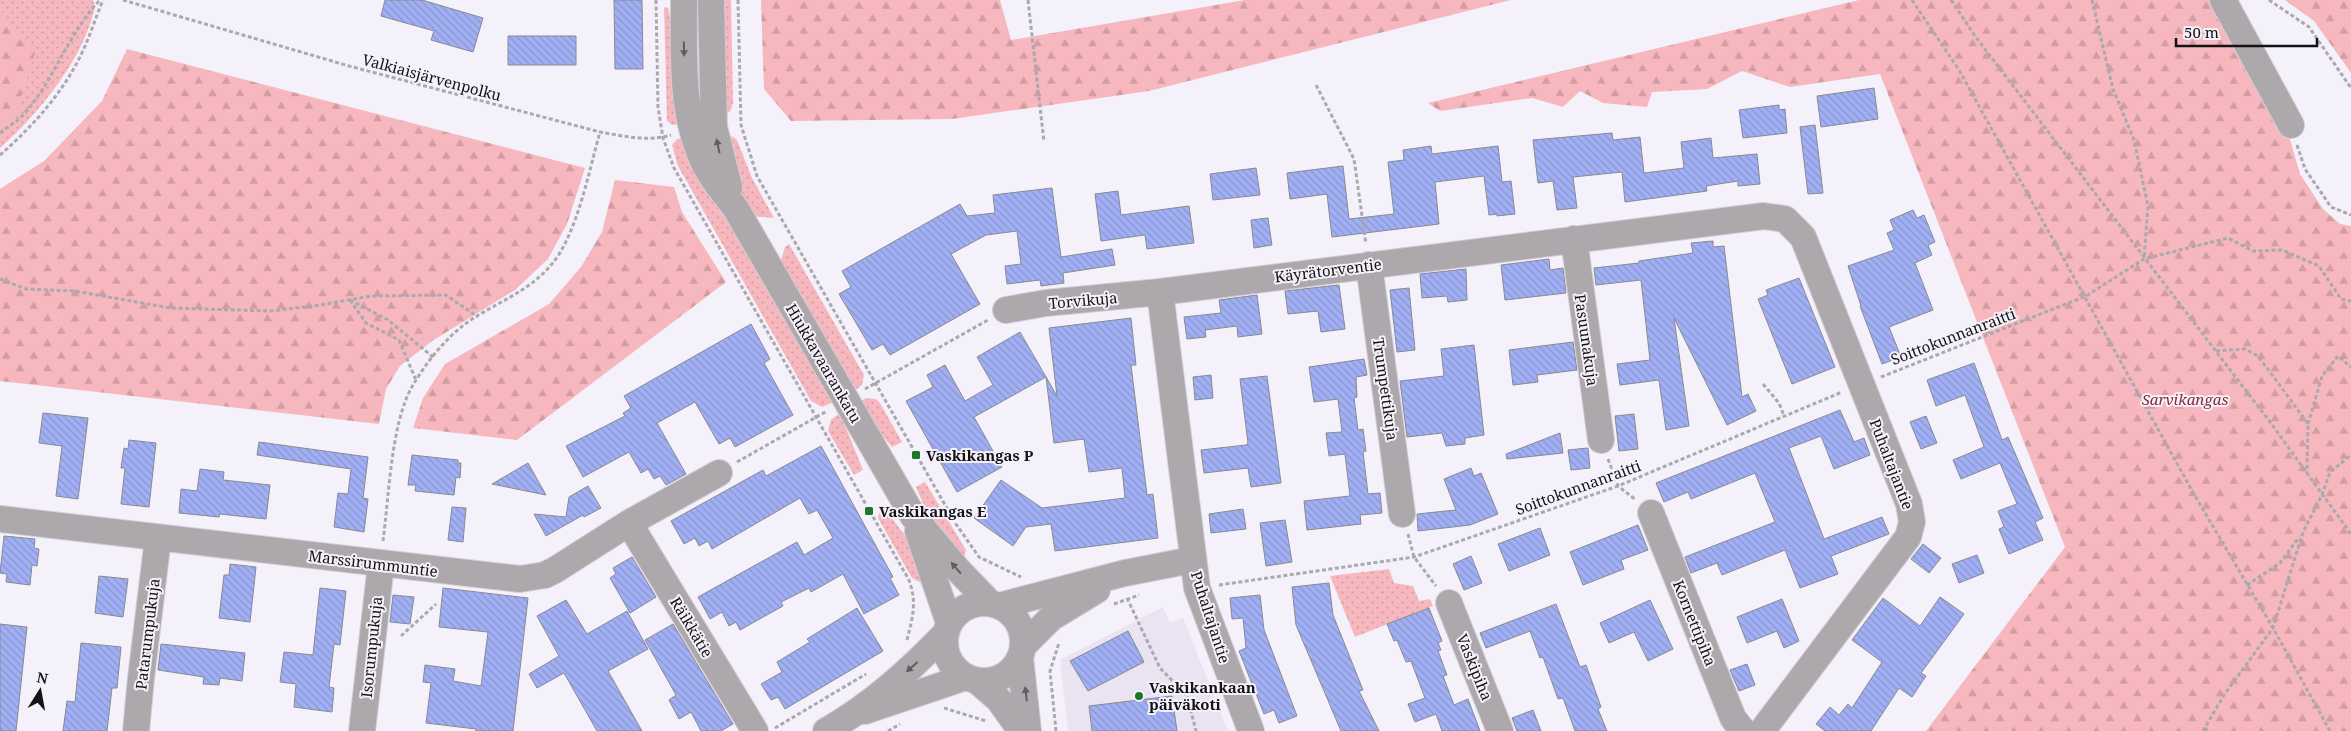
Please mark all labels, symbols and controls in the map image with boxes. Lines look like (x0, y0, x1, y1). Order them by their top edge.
scale bar (2176, 15, 2317, 47)
text: 50 m (2184, 22, 2219, 42)
one-way arrow (680, 41, 688, 57)
street label: Valkiaisjärvenpolku (360, 49, 504, 105)
one-way arrow (714, 138, 722, 153)
street label: Käyrätorventie (1273, 254, 1383, 286)
street label: Torvikuja (1048, 287, 1118, 313)
street label: Pasuunakuja (1571, 293, 1603, 387)
street label: Hiukkavaarankatu (782, 300, 867, 427)
street label: Soittokunnanraitti (1888, 303, 2018, 369)
street label: Trumpettikuja (1369, 336, 1403, 442)
park label: Sarvikangas (2142, 389, 2228, 409)
street label: Puhaltajantie (1866, 416, 1918, 512)
place label: Vaskikangas P (926, 445, 1034, 465)
marker: Vaskikangas P (910, 449, 922, 461)
street label: Soittokunnanraitti (1513, 455, 1644, 519)
place label: Vaskikangas E (879, 501, 987, 521)
marker: Vaskikangas E (863, 505, 875, 517)
street label: Marssirummuntie (307, 545, 439, 581)
one-way arrow (951, 562, 962, 575)
street label: Puhaltajantie (1187, 568, 1235, 666)
street label: Patarumpukuja (130, 577, 164, 691)
street label: Kornettipiha (1669, 577, 1721, 669)
street label: Räikkätie (666, 593, 718, 661)
street label: Isorumpukuja (356, 595, 386, 699)
street label: Vaskipiha (1453, 631, 1497, 703)
one-way arrow (905, 662, 918, 673)
north arrow (15, 666, 65, 716)
text: N (35, 667, 50, 688)
place label: Vaskikankaan päiväkoti (1149, 677, 1256, 714)
one-way arrow (1021, 685, 1029, 701)
marker: Vaskikankaan päiväkoti (1133, 690, 1145, 702)

